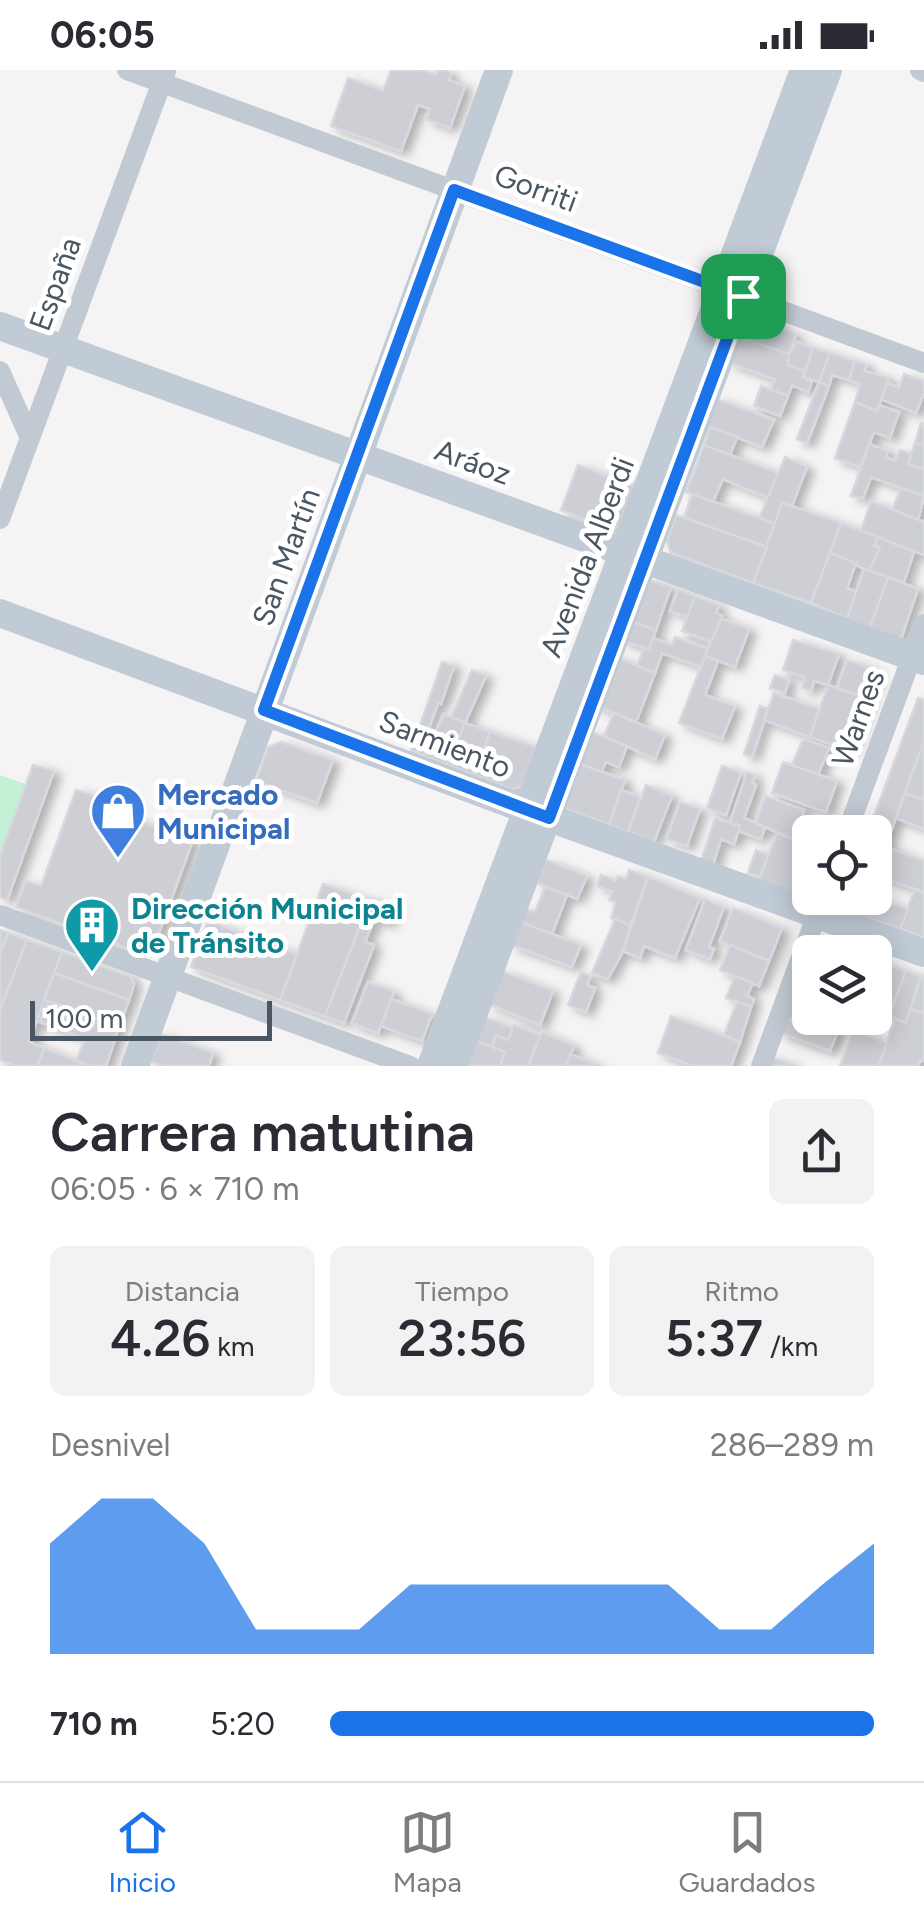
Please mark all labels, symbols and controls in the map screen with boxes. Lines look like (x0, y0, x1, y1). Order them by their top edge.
text: 06:05 (50, 12, 155, 58)
street label: Gorriti (489, 156, 583, 220)
street label: España (21, 232, 89, 336)
pin (701, 254, 786, 339)
icon: arrive (716, 269, 771, 324)
street label: Aráoz (430, 431, 516, 493)
street label: Avenida Alberdi (532, 452, 642, 662)
street label: San Martín (244, 483, 328, 631)
street label: Warnes (823, 665, 893, 771)
street label: Sarmiento (374, 702, 516, 786)
place label: Mercado Municipal (157, 776, 290, 847)
shop icon: Mercado Municipal (88, 781, 148, 860)
map controls (792, 815, 892, 1035)
button: locate (792, 815, 892, 915)
place label: Dirección Municipal de Tránsito (131, 890, 403, 961)
building icon: Dirección Municipal de Tránsito (62, 895, 122, 974)
button: layers (792, 935, 892, 1035)
scale bar (30, 996, 272, 1040)
text: 100 m (45, 1001, 123, 1035)
text: Carrera matutina (50, 1099, 475, 1165)
button: share (769, 1099, 874, 1204)
text: 06:05 · 6 × 710 m (50, 1170, 299, 1208)
text: Distancia (125, 1274, 240, 1308)
text: Tiempo (415, 1274, 509, 1308)
text: Ritmo (704, 1274, 779, 1308)
text: 4.26 (110, 1308, 210, 1369)
text: 23:56 (398, 1308, 526, 1369)
text: 5:37 (665, 1308, 763, 1369)
text: km (210, 1329, 255, 1363)
text: /km (763, 1329, 818, 1363)
text: Desnivel (50, 1426, 170, 1464)
text: 286–289 m (710, 1426, 874, 1464)
text: 710 m (50, 1705, 138, 1743)
text: 5:20 (210, 1705, 275, 1743)
tab: Inicio (108, 1805, 176, 1899)
tab: Mapa (393, 1805, 462, 1899)
tab: Guardados (679, 1805, 816, 1899)

